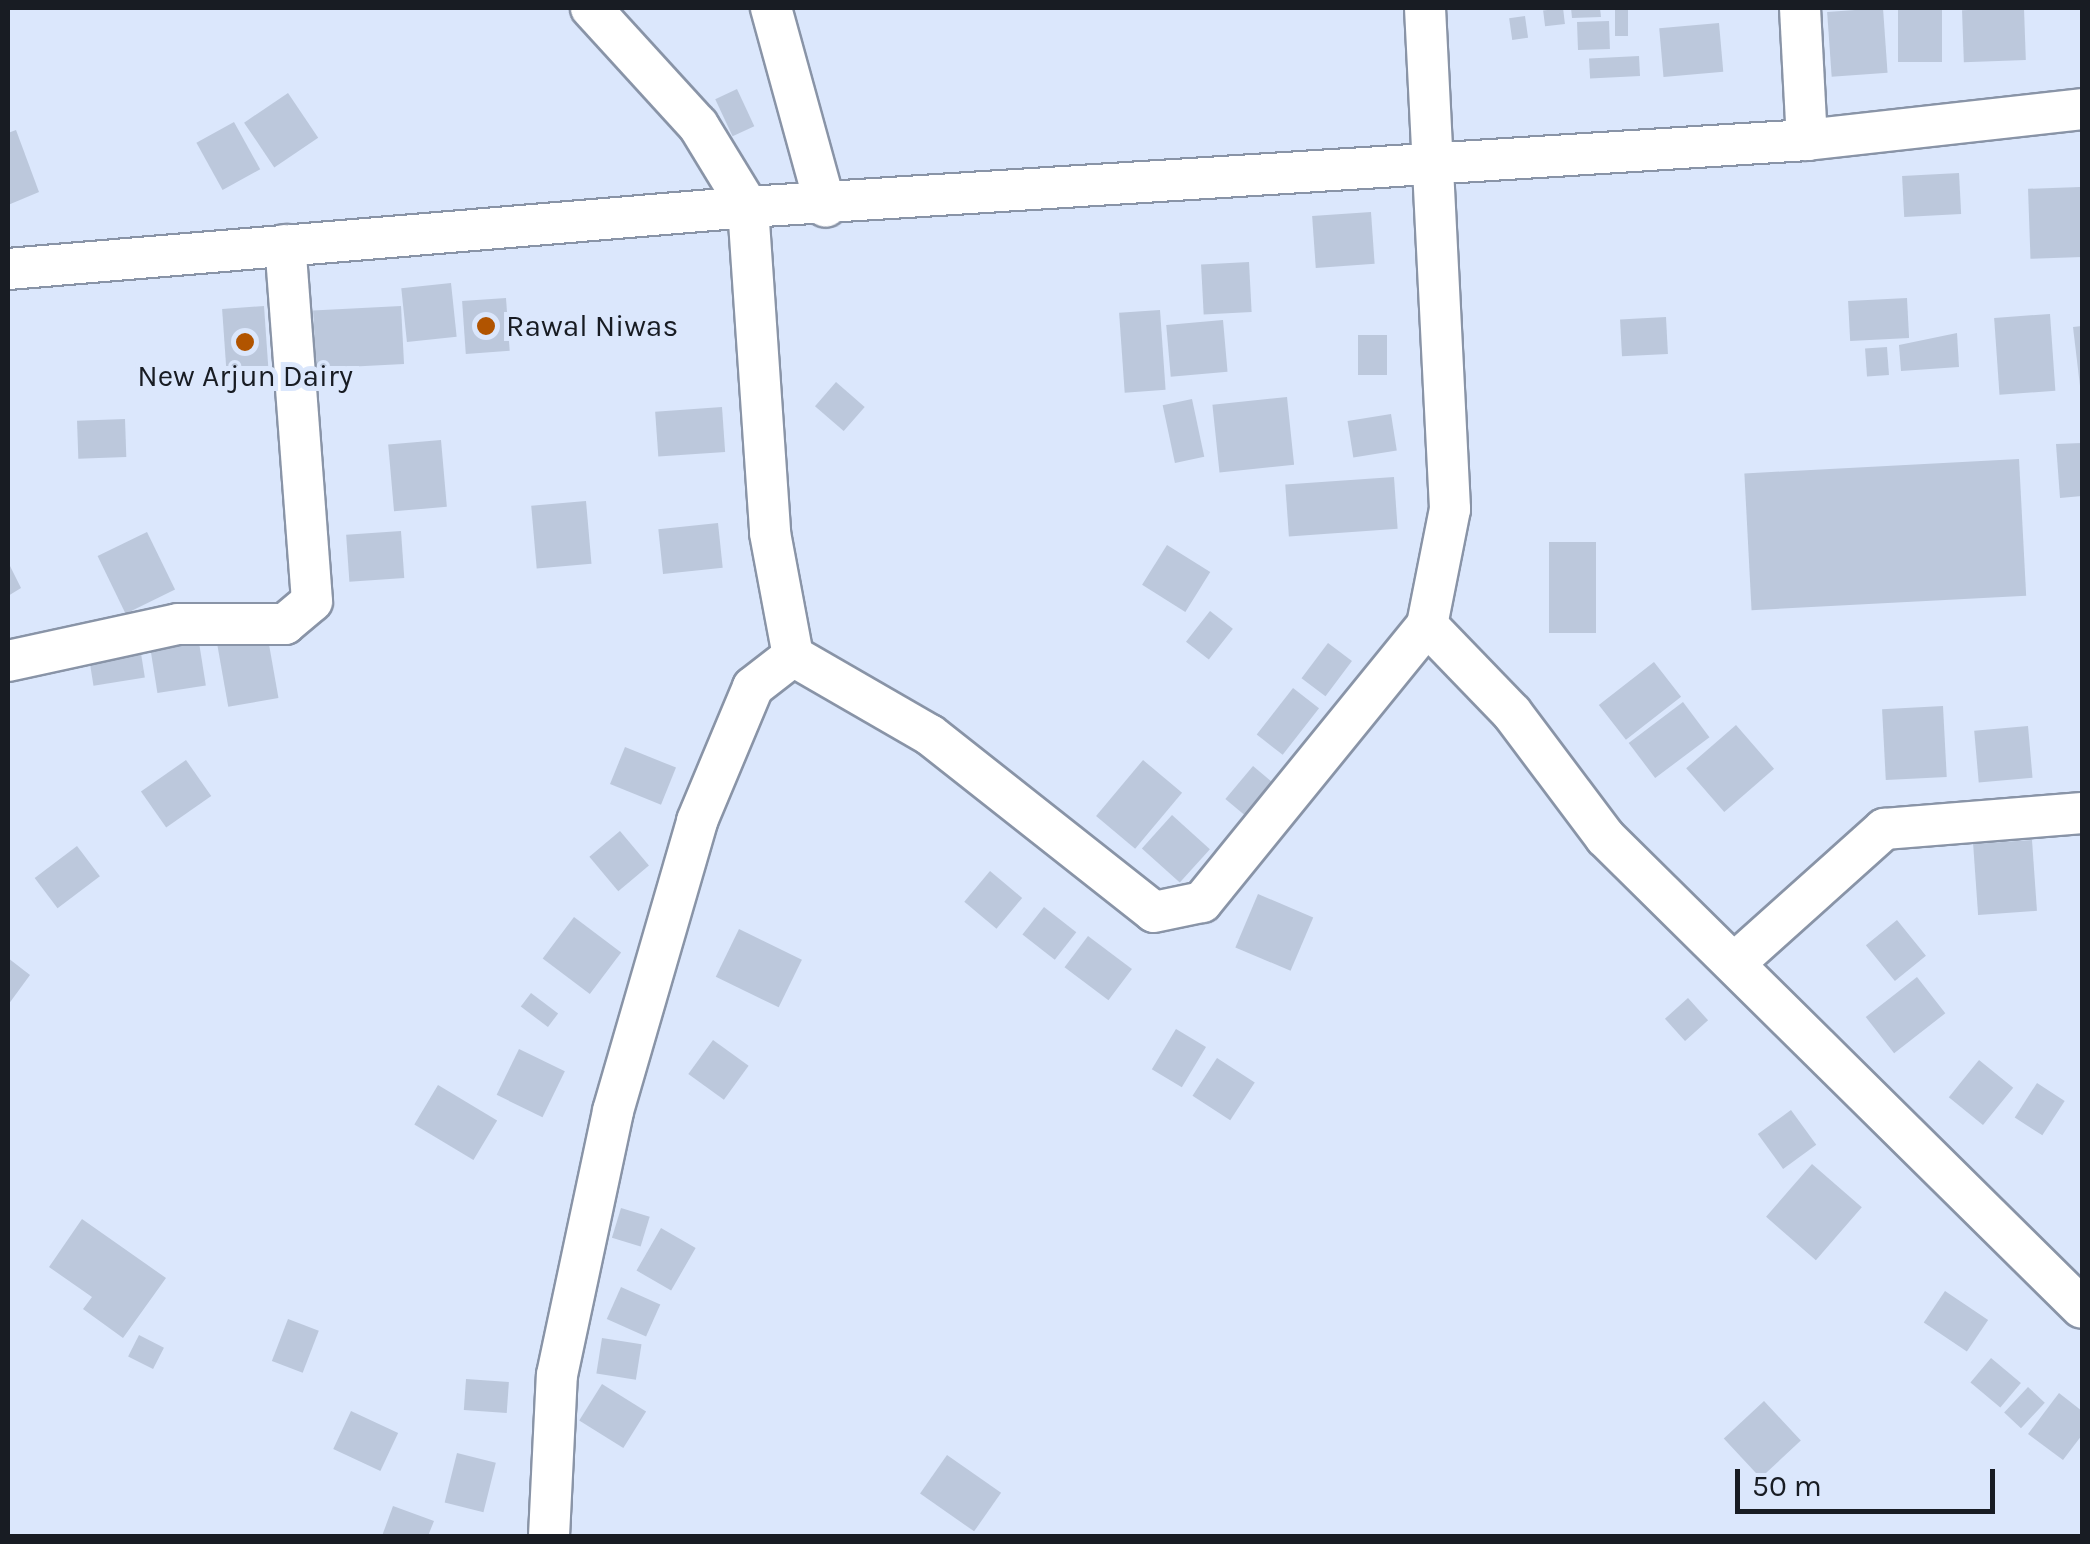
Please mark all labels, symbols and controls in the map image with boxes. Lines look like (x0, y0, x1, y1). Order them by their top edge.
place label: Rawal Niwas (506, 308, 678, 344)
marker: Rawal Niwas (475, 315, 497, 337)
marker: New Arjun Dairy (234, 331, 256, 353)
place label: New Arjun Dairy (137, 358, 353, 394)
scale bar (1740, 1449, 2000, 1511)
text: 50 m (1752, 1468, 1822, 1504)

